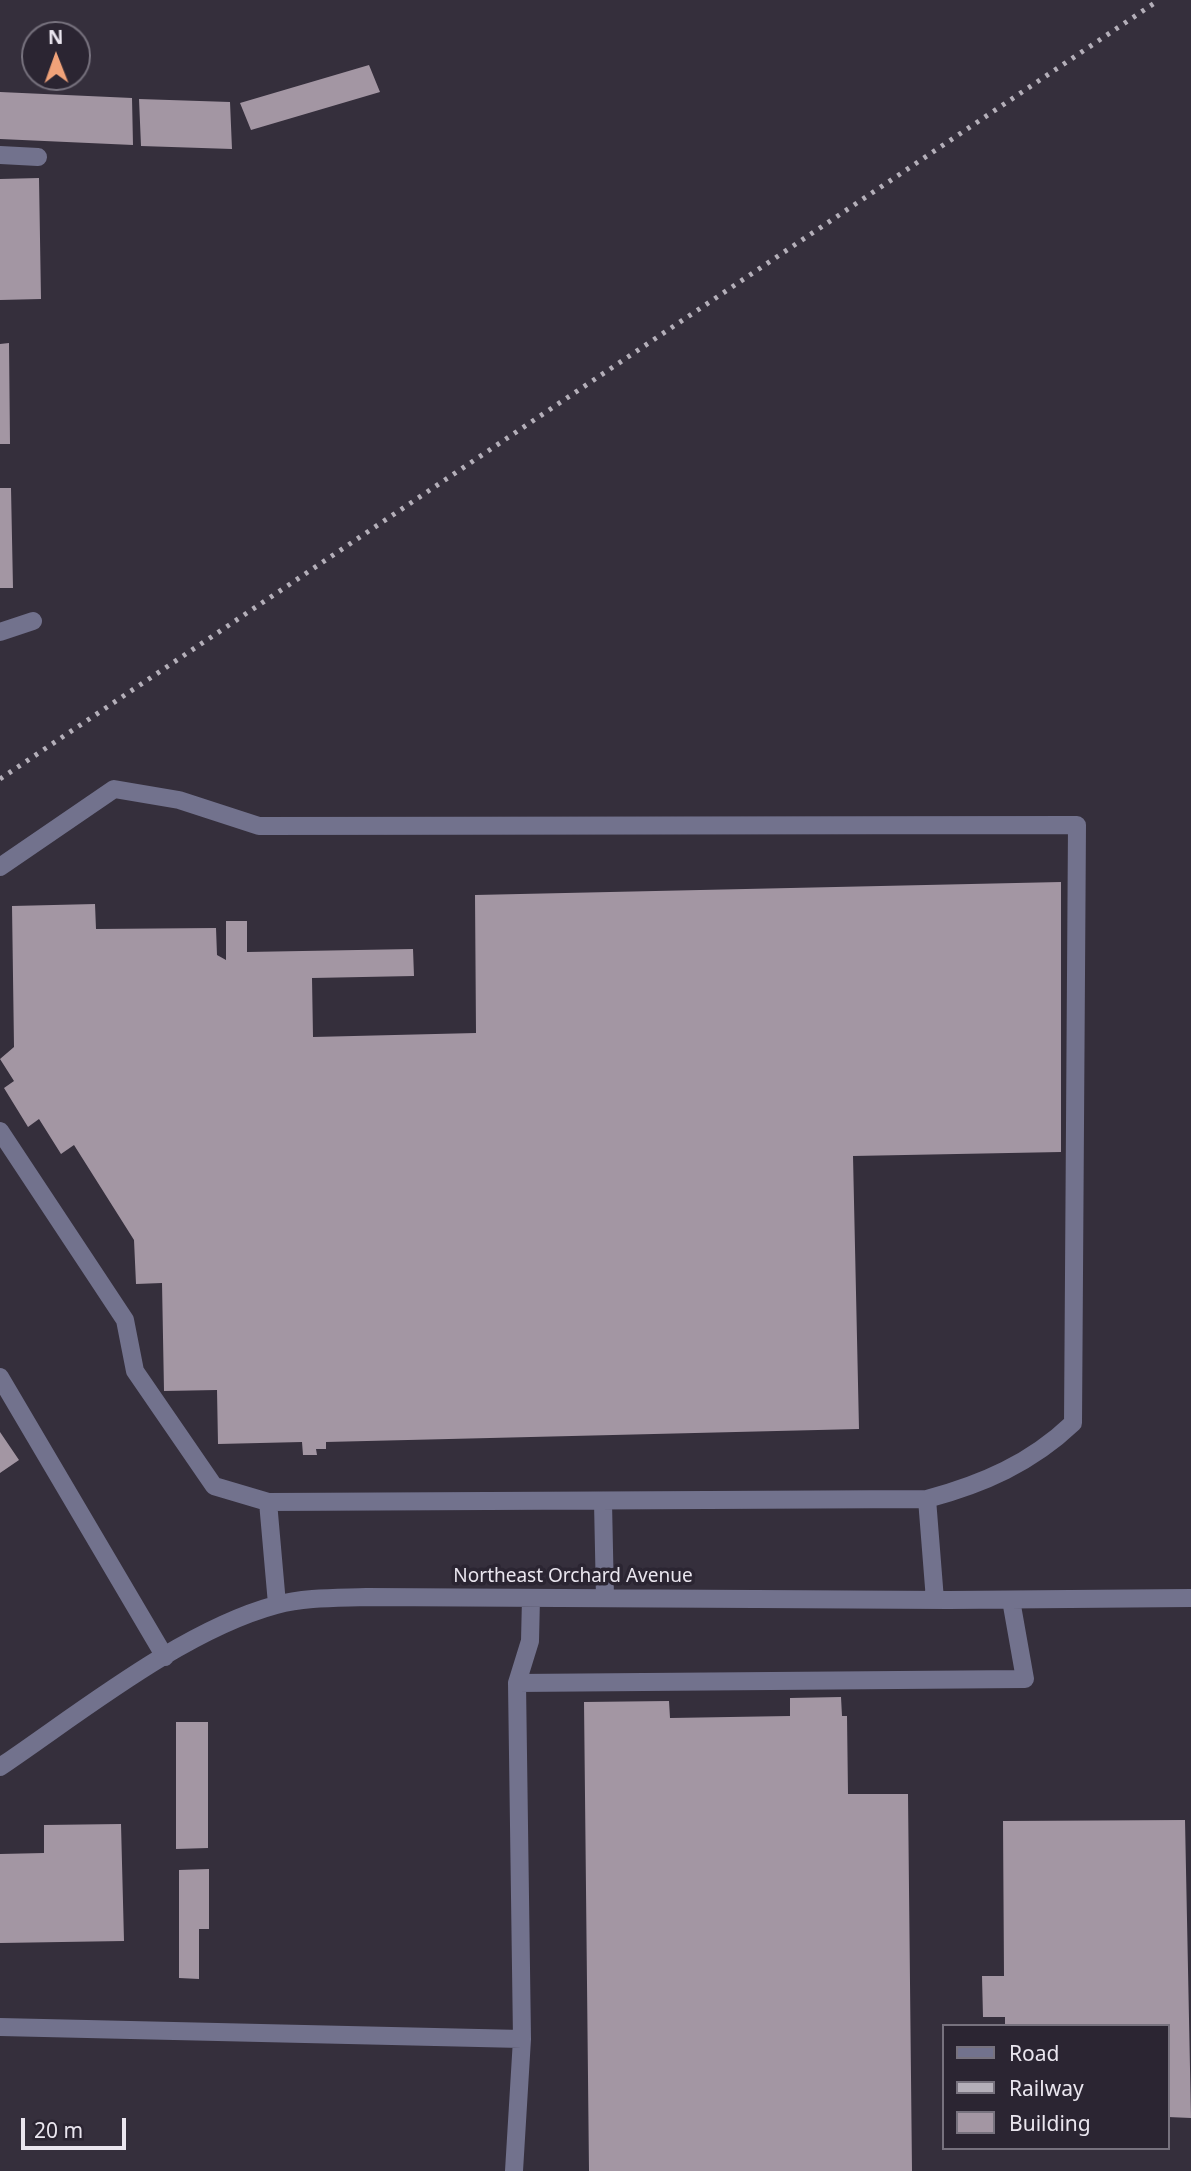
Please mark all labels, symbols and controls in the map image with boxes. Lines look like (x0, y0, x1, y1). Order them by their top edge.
north arrow (21, 21, 91, 91)
text: N (48, 24, 64, 50)
street label: Northeast Orchard Avenue (453, 1566, 693, 1588)
legend (942, 2024, 1170, 2150)
text: Road (1009, 2039, 1059, 2067)
text: Railway (1009, 2074, 1084, 2102)
scale bar (24, 2104, 130, 2148)
text: Building (1009, 2109, 1091, 2137)
text: 20 m (34, 2116, 83, 2144)

